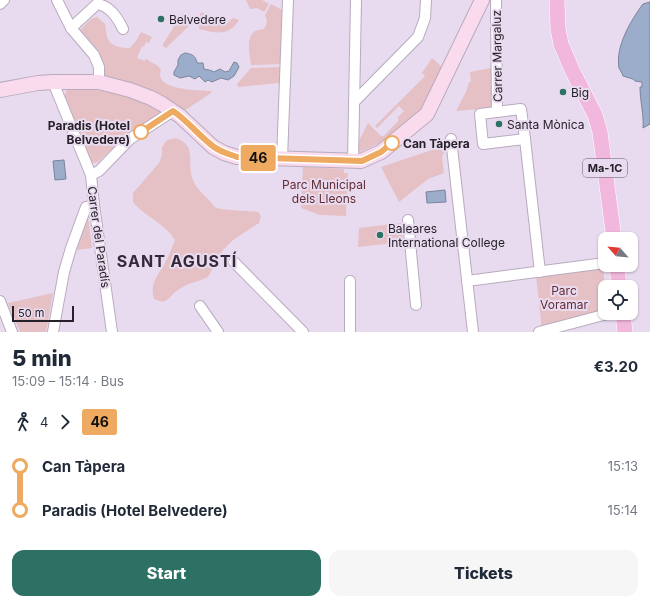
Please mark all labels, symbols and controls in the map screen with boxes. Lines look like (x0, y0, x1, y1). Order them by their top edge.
street label: Carrer Margaluz (489, 10, 505, 102)
place label: Belvedere (169, 12, 226, 27)
marker: Belvedere (156, 14, 166, 24)
place label: Big (571, 85, 589, 100)
marker: Big (558, 87, 568, 97)
place label: Santa Mònica (507, 117, 584, 132)
place label: Paradis (Hotel Belvedere) (48, 118, 130, 147)
marker: Santa Mònica (494, 119, 504, 129)
marker: Paradis (Hotel Belvedere) (133, 124, 149, 140)
marker: Can Tàpera (384, 135, 400, 151)
place label: Can Tàpera (403, 136, 470, 151)
line badge: 46 (240, 145, 276, 171)
text: 46 (249, 149, 267, 166)
road number: Ma-1C (583, 159, 627, 177)
park label: Parc Municipal dels Lleons (282, 177, 366, 206)
street label: Carrer del Paradís (84, 185, 114, 289)
place label: Baleares International College (388, 221, 505, 250)
marker: Baleares International College (375, 230, 385, 240)
north arrow (598, 232, 638, 272)
map controls (598, 232, 638, 320)
district label: SANT AGUSTÍ (117, 251, 237, 271)
button: locate (598, 280, 638, 320)
park label: Parc Voramar (540, 283, 588, 312)
scale bar (12, 304, 74, 323)
text: 50 m (18, 306, 44, 320)
text: 5 min (12, 345, 72, 371)
text: €3.20 (594, 357, 638, 376)
text: 15:09 – 15:14 · Bus (12, 373, 124, 389)
icon: walk (12, 411, 34, 433)
icon: forward (54, 411, 76, 433)
text: 46 (90, 413, 109, 430)
text: 4 (40, 414, 48, 430)
text: Can Tàpera (42, 457, 125, 476)
text: 15:13 (608, 458, 638, 474)
text: Paradis (Hotel Belvedere) (42, 501, 228, 520)
text: 15:14 (607, 502, 638, 518)
button: Start (12, 550, 321, 596)
button: Tickets (329, 550, 638, 596)

